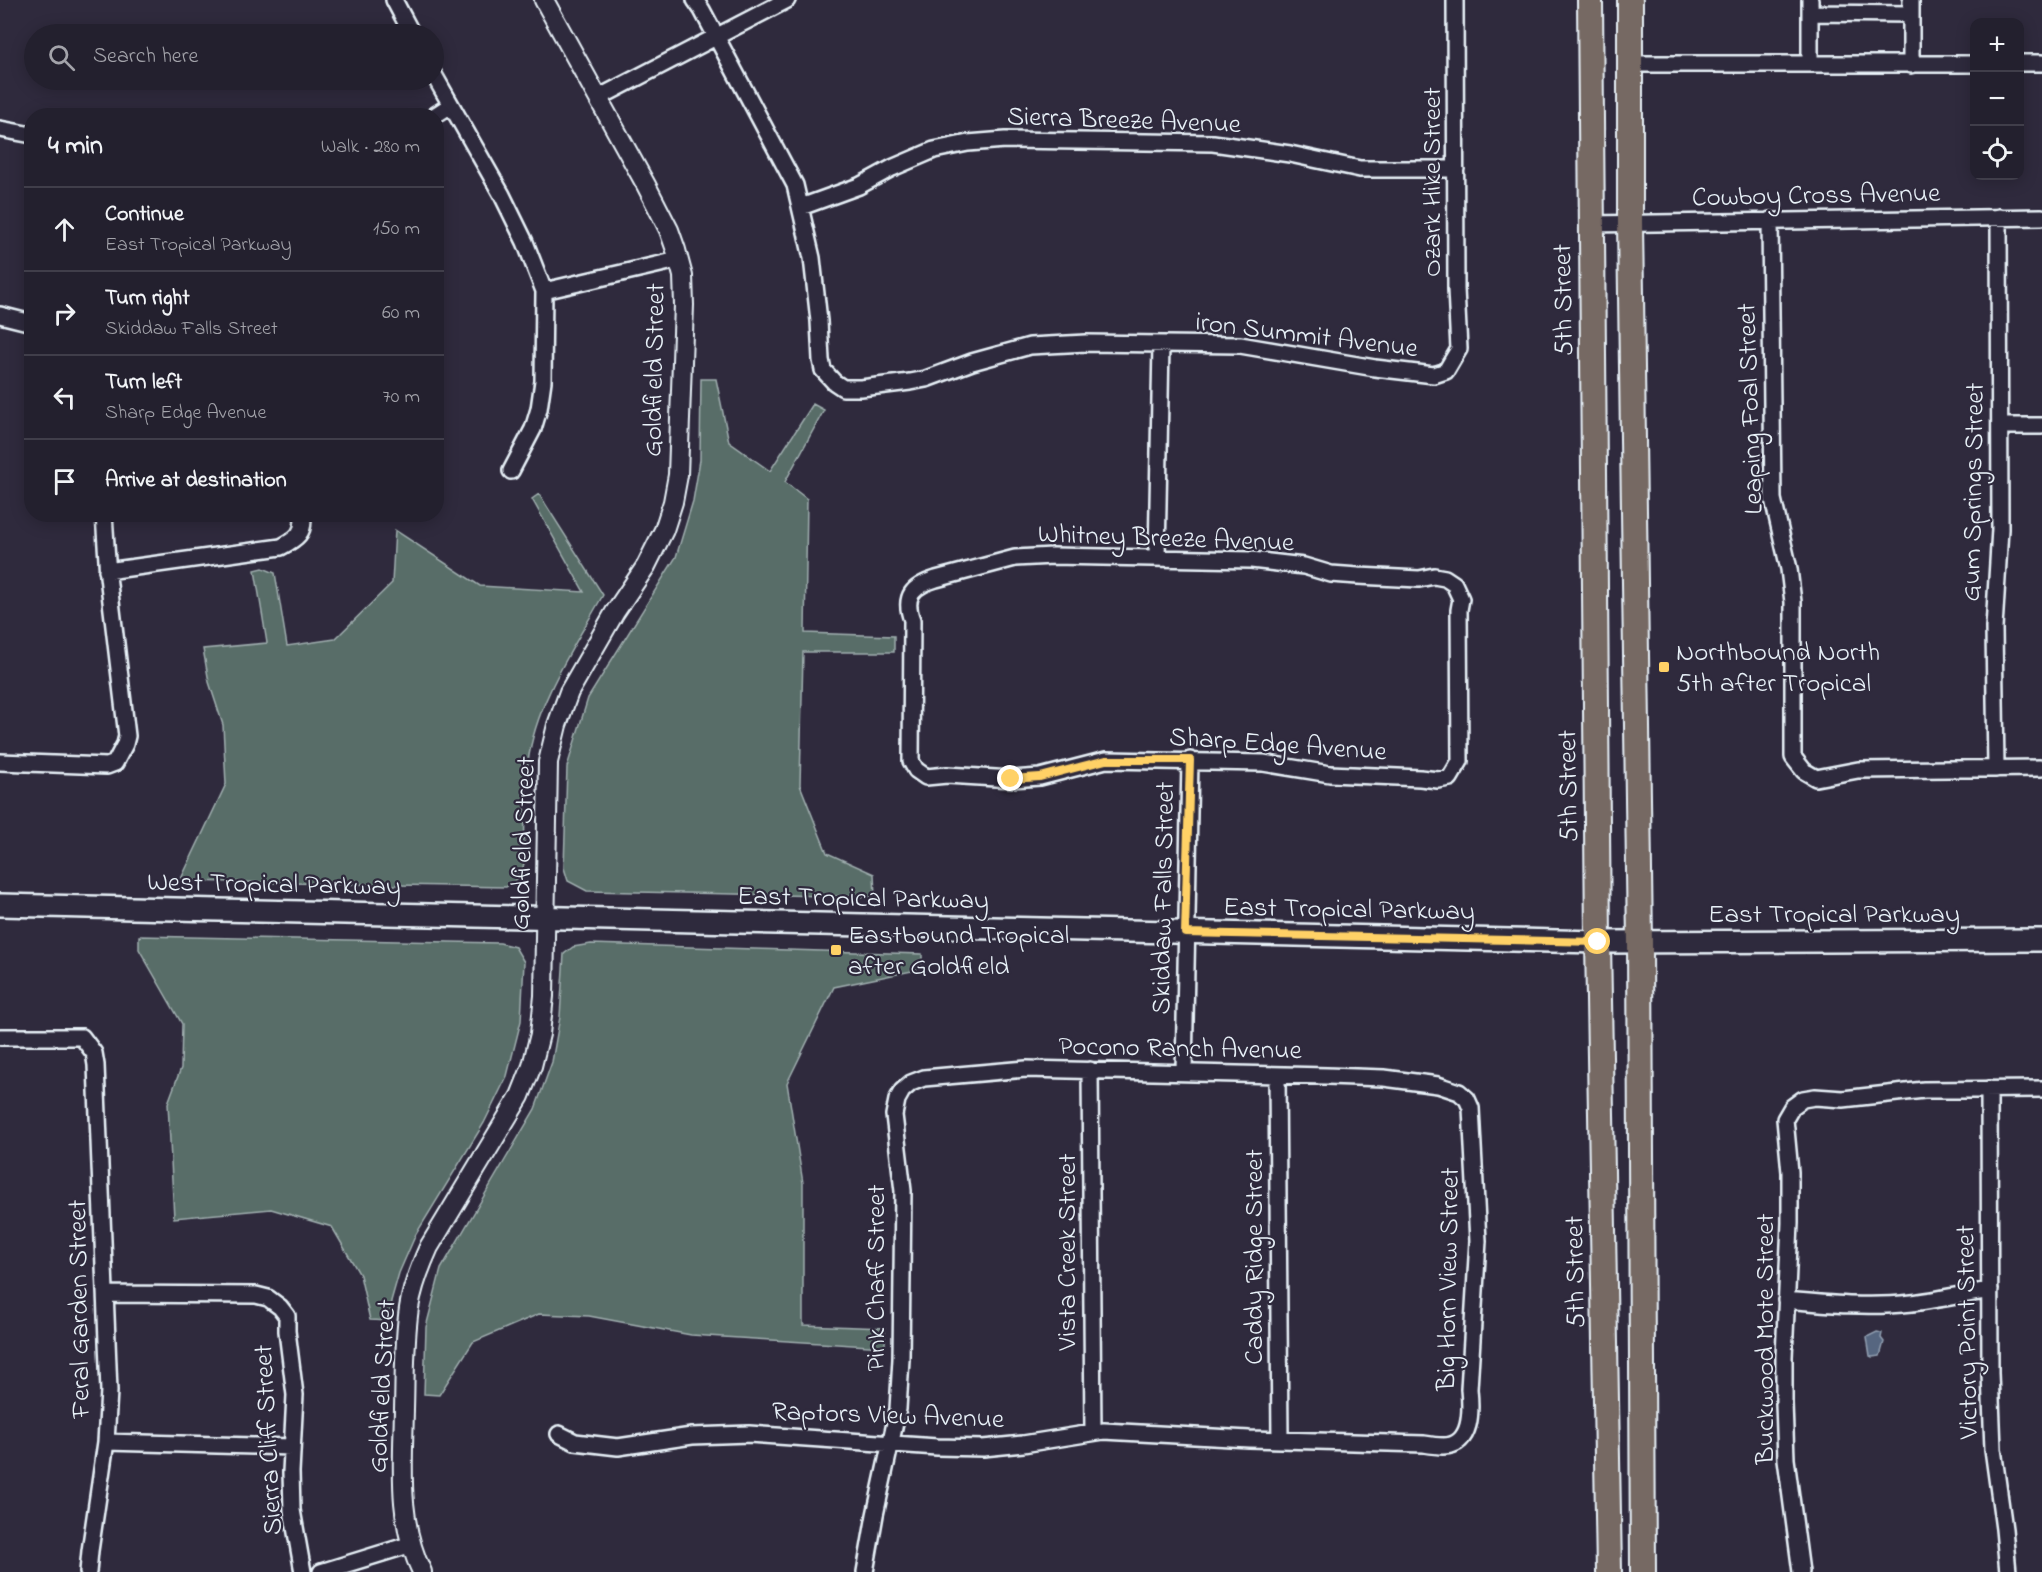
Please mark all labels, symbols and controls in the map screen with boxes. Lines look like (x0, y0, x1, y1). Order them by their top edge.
map controls (1970, 18, 2024, 180)
button: + (1970, 18, 2024, 72)
search box (24, 24, 444, 90)
icon: search (45, 41, 78, 74)
text: Search here (93, 41, 198, 73)
button: − (1970, 72, 2024, 126)
street label: Ozark Hike Street (1414, 87, 1453, 277)
street label: Sierra Breeze Avenue (1006, 98, 1242, 145)
button: locate (1970, 126, 2024, 180)
text: 4 min (48, 128, 103, 166)
text: Walk · 280 m (321, 133, 420, 162)
street label: Cowboy Cross Avenue (1692, 175, 1941, 218)
text: Continue (105, 199, 184, 231)
icon: ahead (48, 213, 81, 246)
text: 150 m (373, 215, 420, 244)
text: East Tropical Parkway (105, 231, 292, 260)
street label: 5th Street (1544, 244, 1585, 356)
text: Turn right (105, 283, 190, 315)
street label: Goldfield Street (634, 283, 677, 457)
icon: right (48, 297, 81, 330)
text: 60 m (382, 299, 420, 328)
street label: Leaping Foal Street (1728, 303, 1775, 515)
street label: iron Summit Avenue (1193, 304, 1421, 370)
text: Skiddaw Falls Street (105, 315, 278, 344)
text: Turn left (105, 367, 182, 399)
icon: left (48, 381, 81, 414)
street label: Gum Springs Street (1953, 382, 1996, 602)
text: 70 m (383, 383, 420, 412)
text: Sharp Edge Avenue (105, 399, 266, 428)
icon: arrive (48, 465, 81, 498)
text: Arrive at destination (105, 465, 287, 497)
street label: Whitney Breeze Avenue (1037, 516, 1296, 563)
place label: Northbound North 5th after Tropical (1676, 634, 1880, 704)
marker: Northbound North 5th after Tropical (1657, 660, 1671, 674)
street label: Sharp Edge Avenue (1168, 718, 1389, 773)
street label: 5th Street (1549, 730, 1590, 842)
street label: Goldfield Street (502, 756, 547, 931)
route end (997, 765, 1023, 791)
street label: Skiddaw Falls Street (1143, 781, 1186, 1015)
street label: West Tropical Parkway (147, 864, 401, 907)
street label: East Tropical Parkway (737, 878, 989, 921)
street label: East Tropical Parkway (1223, 889, 1475, 932)
street label: East Tropical Parkway (1708, 896, 1960, 935)
place label: Eastbound Tropical after Goldfield (848, 917, 1069, 987)
route start (1584, 928, 1610, 954)
marker: Eastbound Tropical after Goldfield (829, 943, 843, 957)
street label: Pocono Ranch Avenue (1058, 1028, 1303, 1071)
street label: Caddy Ridge Street (1236, 1149, 1275, 1365)
street label: Vista Creek Street (1049, 1153, 1088, 1352)
street label: Big Horn View Street (1428, 1167, 1471, 1392)
street label: Pink Chaff Street (858, 1184, 897, 1372)
street label: Feral Garden Street (59, 1199, 102, 1420)
street label: Buckwood Mote Street (1747, 1213, 1786, 1466)
street label: 5th Street (1556, 1216, 1597, 1328)
street label: Victory Point Street (1947, 1225, 1990, 1440)
street label: Goldfield Street (359, 1298, 408, 1474)
street label: Sierra Cliff Street (245, 1344, 294, 1536)
street label: Raptors View Avenue (771, 1393, 1006, 1440)

